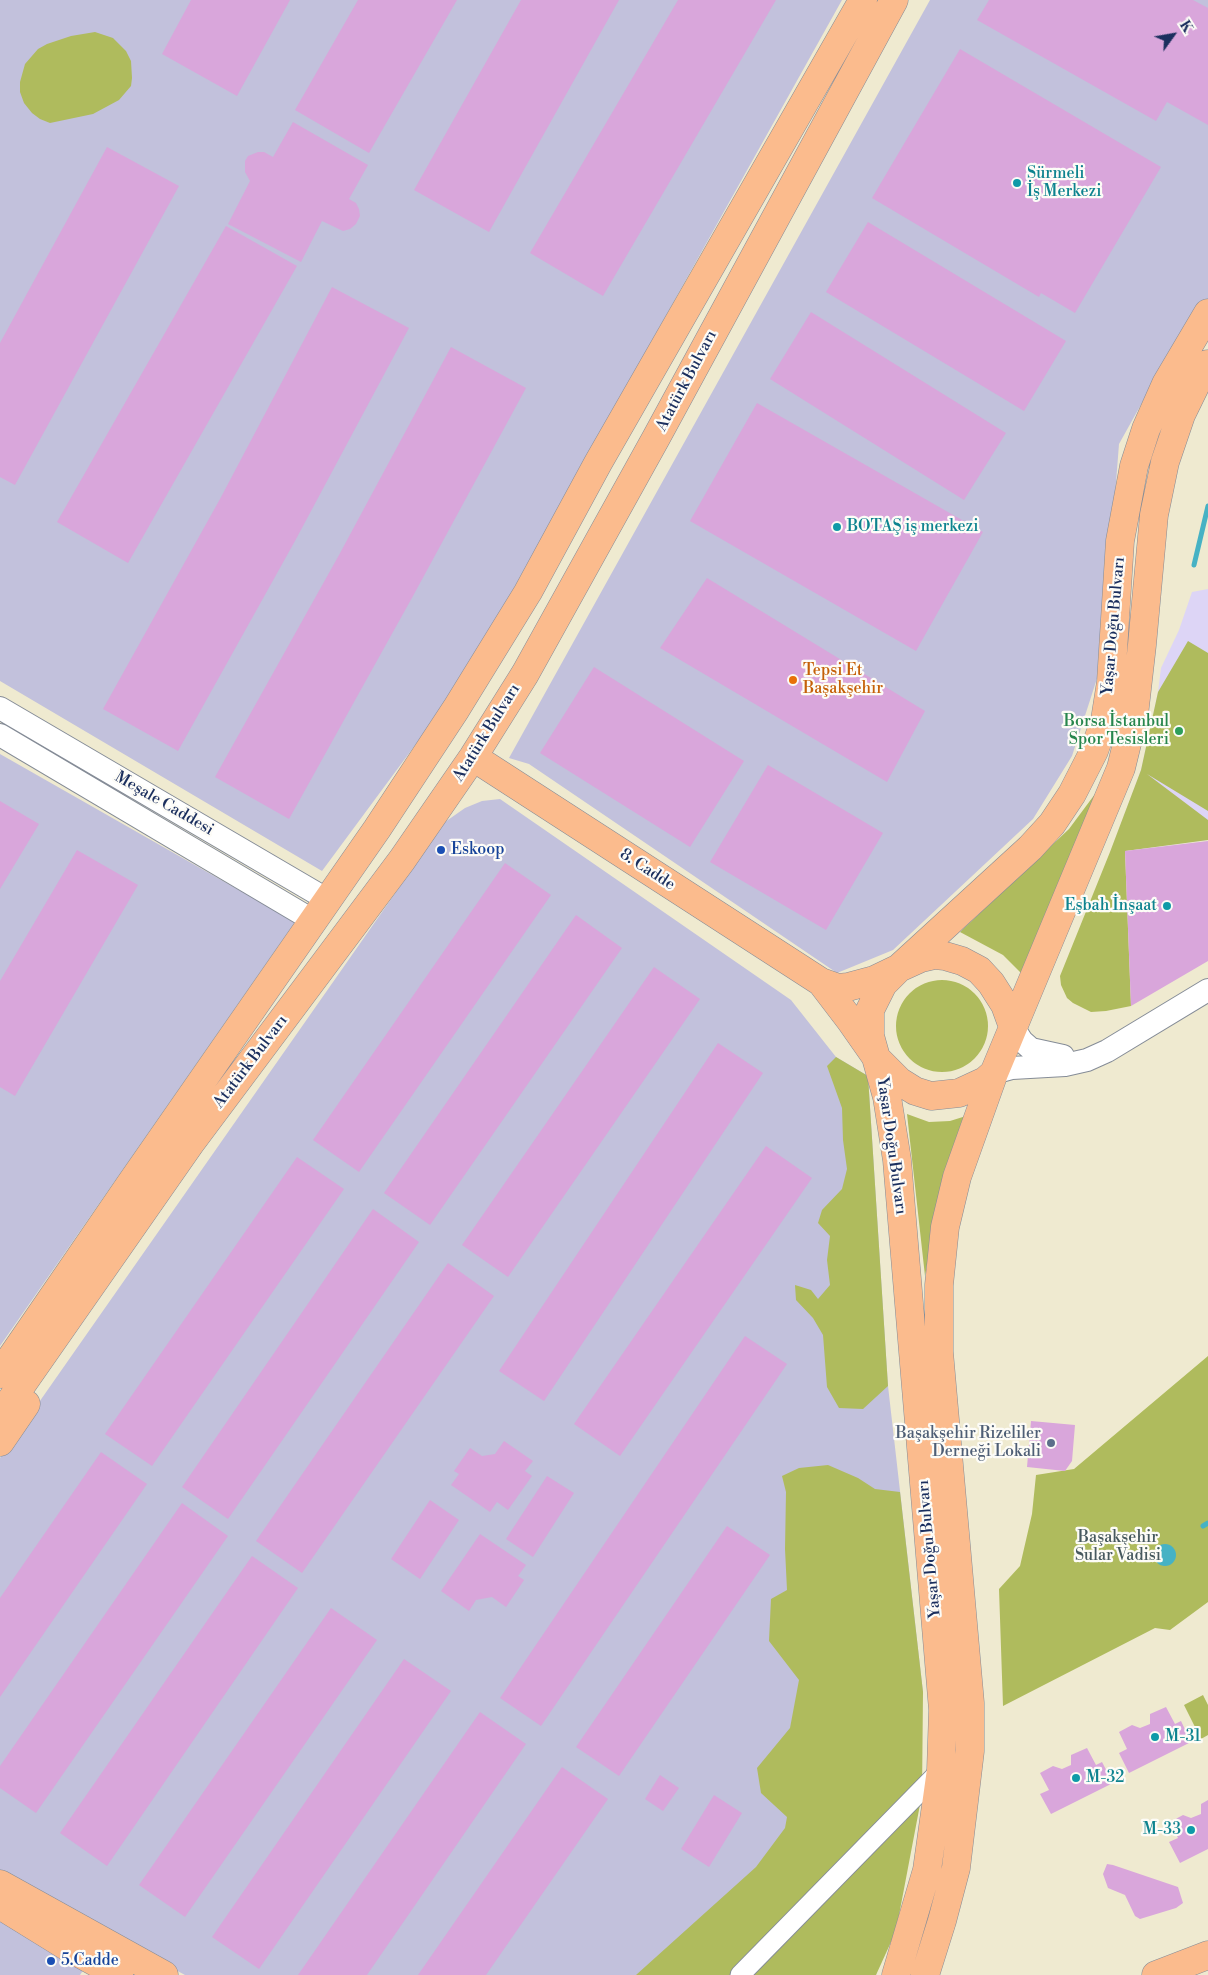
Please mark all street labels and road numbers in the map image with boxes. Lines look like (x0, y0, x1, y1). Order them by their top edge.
street label: Atatürk Bulvarı (652, 327, 722, 435)
street label: Yaşar Doğu Bulvarı (1098, 556, 1130, 696)
street label: Atatürk Bulvarı (449, 681, 525, 785)
street label: Meşale Caddesi (111, 768, 217, 840)
street label: 8. Cadde (616, 845, 678, 895)
street label: Atatürk Bulvarı (210, 1012, 292, 1112)
street label: Yaşar Doğu Bulvarı (872, 1076, 910, 1216)
street label: Yaşar Doğu Bulvarı (914, 1479, 946, 1619)

